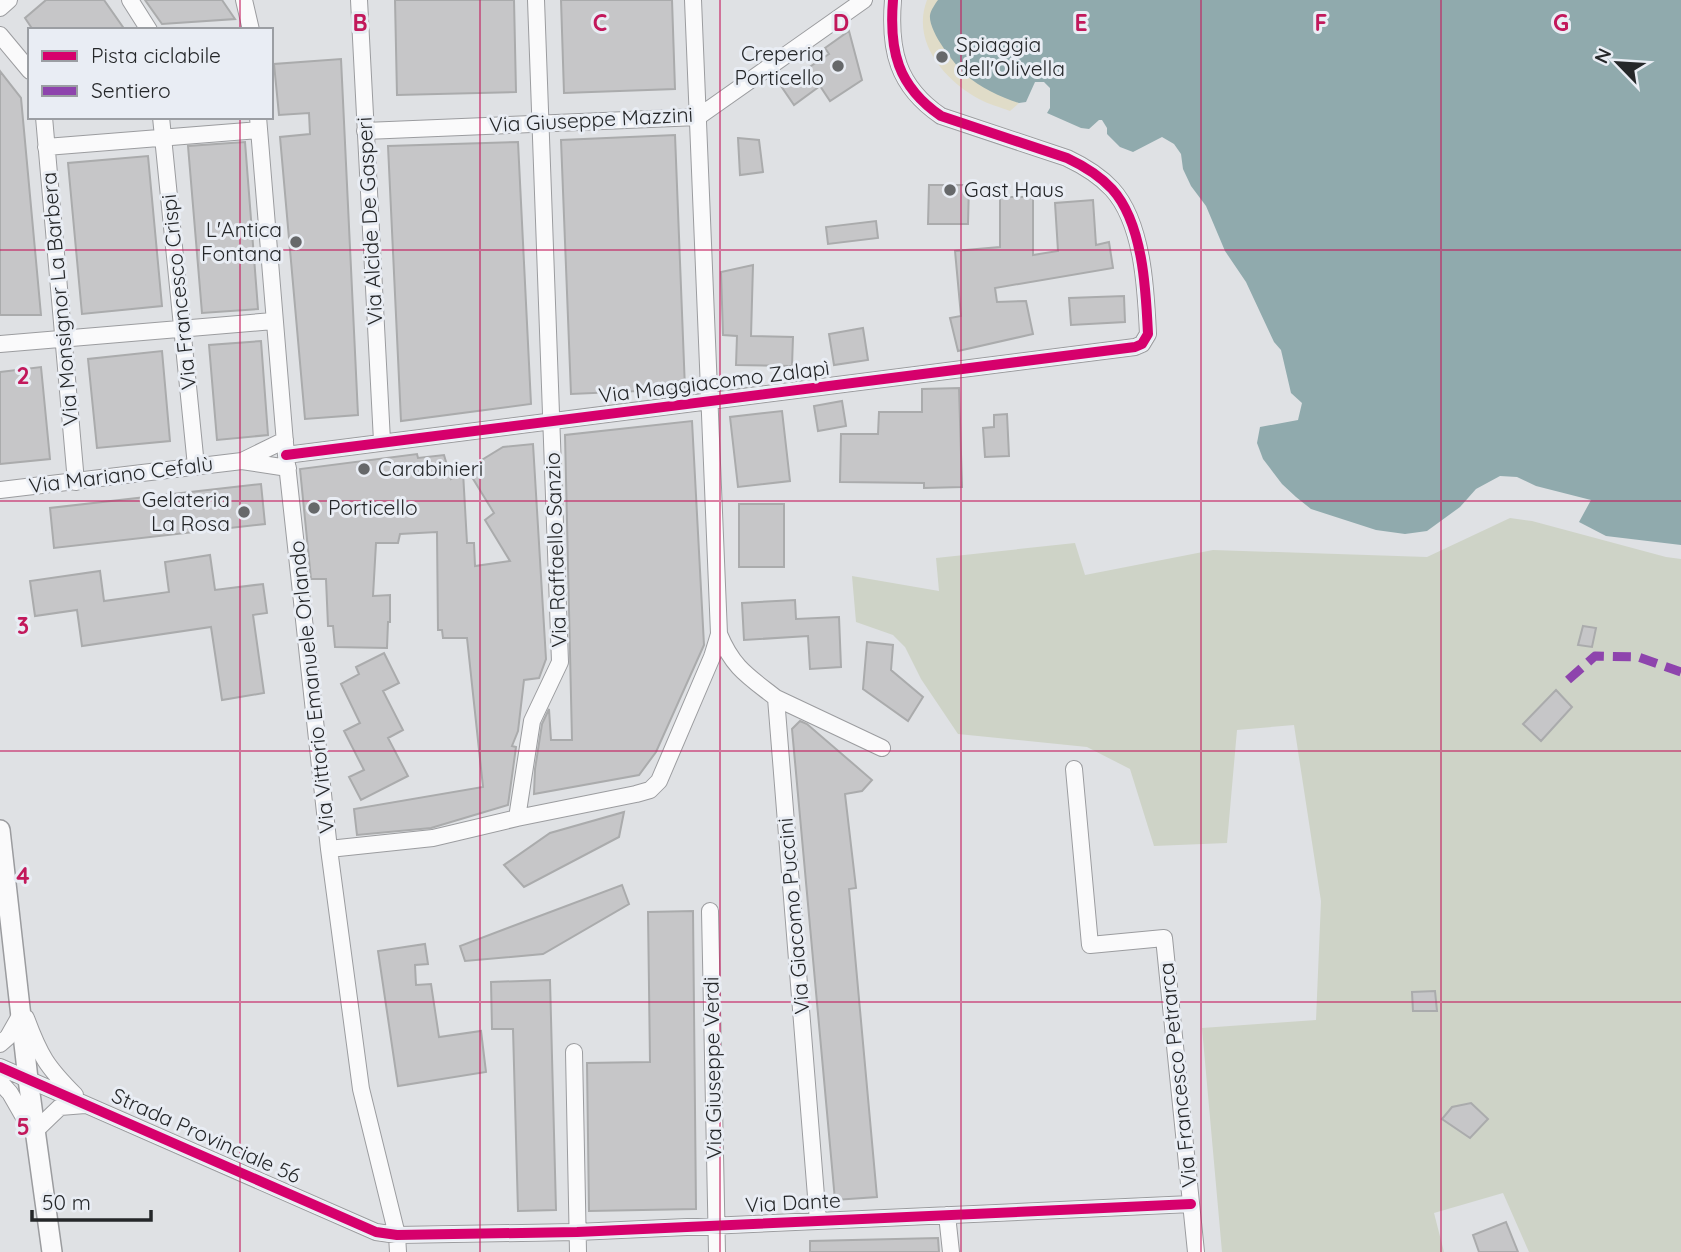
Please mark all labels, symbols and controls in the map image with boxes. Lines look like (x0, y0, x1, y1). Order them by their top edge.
text: B (352, 8, 368, 37)
text: C (593, 8, 607, 37)
text: D (833, 8, 849, 37)
text: E (1074, 8, 1088, 37)
text: F (1315, 8, 1327, 37)
text: G (1553, 8, 1569, 37)
legend (28, 28, 273, 119)
north arrow (1583, 28, 1653, 98)
place label: Spiaggia dell'Olivella (956, 31, 1065, 81)
place label: Creperia Porticello (734, 40, 824, 90)
text: Pista ciclabile (91, 42, 221, 68)
text: N (1589, 44, 1616, 67)
marker: Spiaggia dell'Olivella (934, 49, 950, 65)
marker: Creperia Porticello (830, 58, 846, 74)
text: Sentiero (91, 77, 171, 103)
street label: Via Giuseppe Mazzini (488, 101, 694, 137)
street label: Via Alcide De Gasperi (351, 116, 387, 326)
street label: Via Monsignor La Barbera (35, 171, 83, 427)
place label: Gast Haus (964, 176, 1064, 202)
marker: Gast Haus (942, 182, 958, 198)
street label: Via Francesco Crispi (155, 193, 201, 391)
place label: L'Antica Fontana (201, 216, 282, 266)
marker: L'Antica Fontana (288, 234, 304, 250)
street label: Via Maggiacomo Zalapì (597, 354, 831, 408)
text: 2 (16, 361, 30, 390)
street label: Via Mariano Cefalù (27, 450, 214, 498)
street label: Via Raffaello Sanzio (539, 452, 571, 648)
place label: Carabinieri (378, 455, 483, 481)
marker: Carabinieri (356, 461, 372, 477)
place label: Gelateria La Rosa (142, 486, 230, 536)
place label: Porticello (328, 494, 418, 520)
marker: Porticello (306, 500, 322, 516)
marker: Gelateria La Rosa (236, 504, 252, 520)
street label: Via Vittorio Emanuele Orlando (283, 539, 339, 835)
text: 3 (17, 611, 29, 640)
street label: Via Giacomo Puccini (771, 817, 815, 1015)
text: 4 (16, 861, 30, 890)
street label: Via Francesco Petrarca (1152, 961, 1202, 1189)
street label: Via Giuseppe Verdi (697, 976, 727, 1160)
street label: Strada Provinciale 56 (108, 1082, 305, 1188)
text: 5 (16, 1112, 30, 1141)
scale bar (32, 1178, 150, 1222)
street label: Via Dante (744, 1187, 841, 1217)
text: 50 m (42, 1189, 91, 1215)

